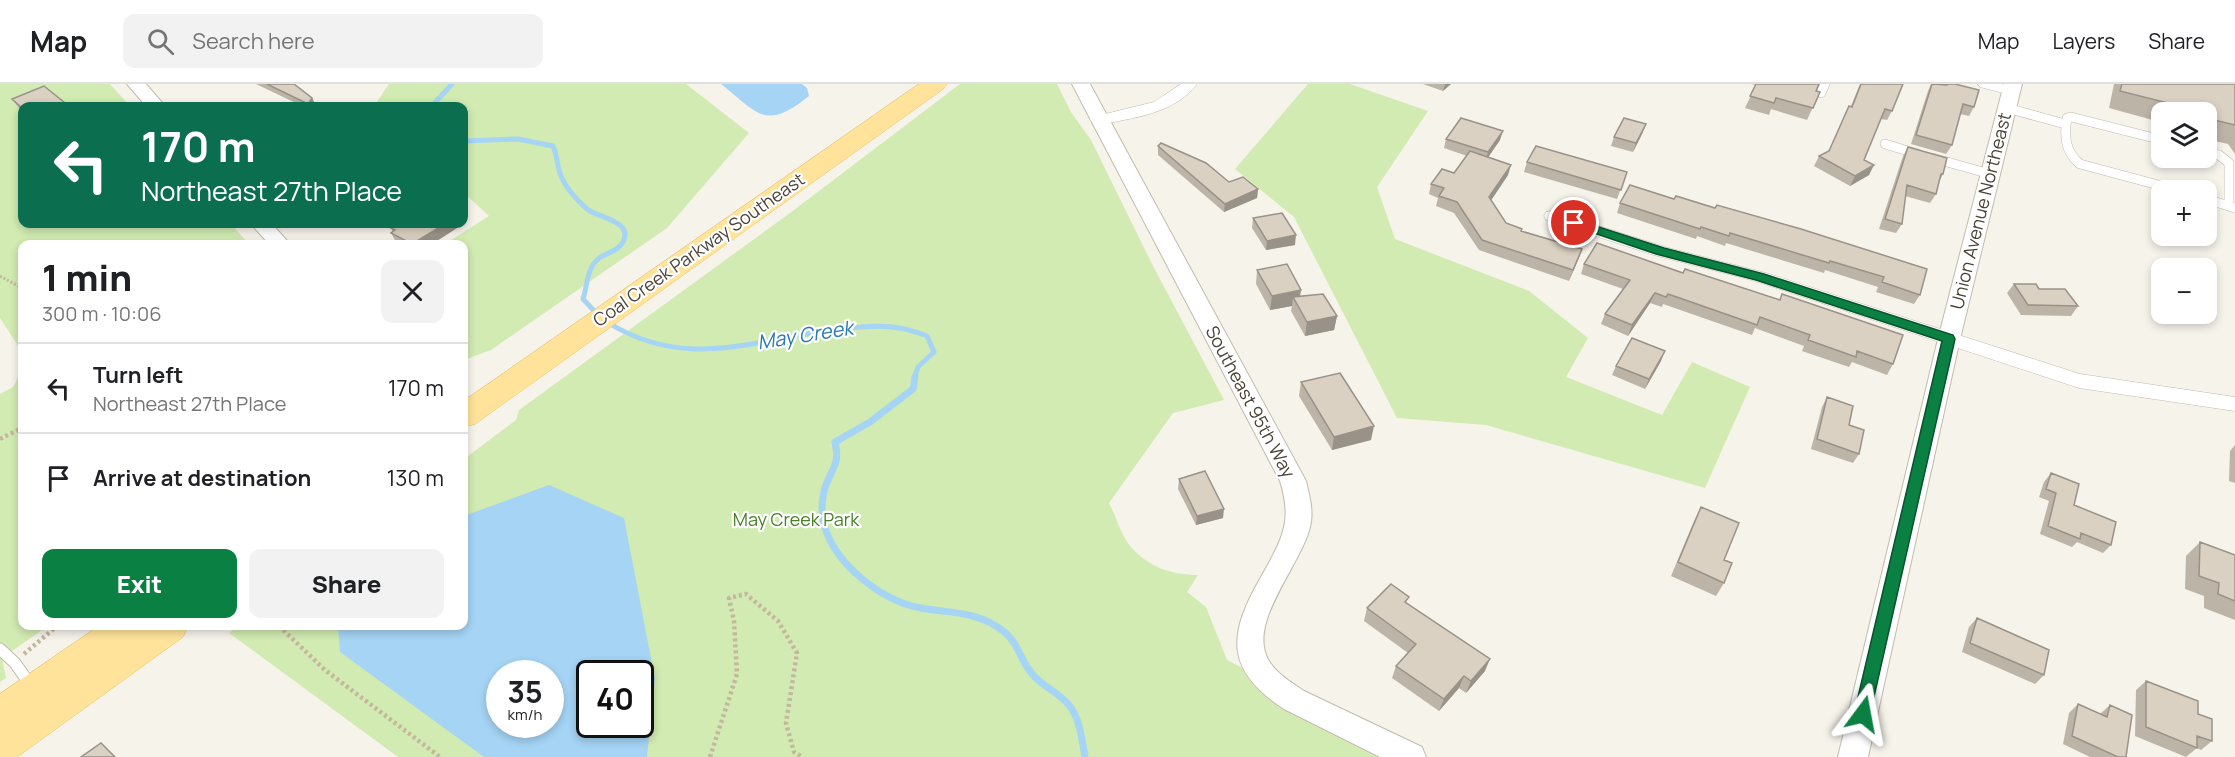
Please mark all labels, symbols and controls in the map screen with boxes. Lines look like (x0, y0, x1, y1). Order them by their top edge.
search box (123, 14, 543, 68)
text: Map (30, 22, 87, 60)
icon: search (144, 25, 177, 58)
text: Search here (192, 26, 315, 56)
text: Map (1978, 27, 2019, 55)
text: Layers (2052, 27, 2115, 55)
text: Share (2148, 27, 2205, 55)
map controls (2151, 102, 2217, 324)
button: layers (2151, 102, 2217, 168)
street label: Union Avenue Northeast (1944, 110, 2016, 312)
text: 170 m (141, 117, 256, 175)
icon: left (42, 126, 120, 204)
street label: Coal Creek Parkway Southeast (588, 167, 809, 332)
text: Northeast 27th Place (141, 172, 402, 209)
button: + (2151, 180, 2217, 246)
pin (1548, 197, 1599, 248)
icon: arrive (1557, 206, 1590, 239)
text: 1 min (42, 253, 132, 302)
button: − (2151, 258, 2217, 324)
button: close (381, 260, 444, 323)
text: 300 m · 10:06 (42, 300, 162, 327)
water label: May Creek (755, 313, 858, 355)
street label: Southeast 95th Way (1201, 321, 1301, 482)
text: Turn left (93, 360, 183, 390)
icon: left (42, 372, 75, 405)
text: 170 m (388, 373, 444, 403)
text: Northeast 27th Place (93, 390, 286, 417)
icon: arrive (42, 462, 75, 495)
text: Arrive at destination (93, 463, 311, 493)
text: 130 m (387, 463, 444, 493)
park label: May Creek Park (733, 507, 860, 531)
button: Exit (42, 549, 237, 618)
button: Share (249, 549, 444, 618)
speed limit sign: 40 (576, 660, 654, 738)
text: 35 (507, 671, 543, 712)
position arrow (1831, 682, 1895, 746)
text: km/h (508, 704, 542, 725)

